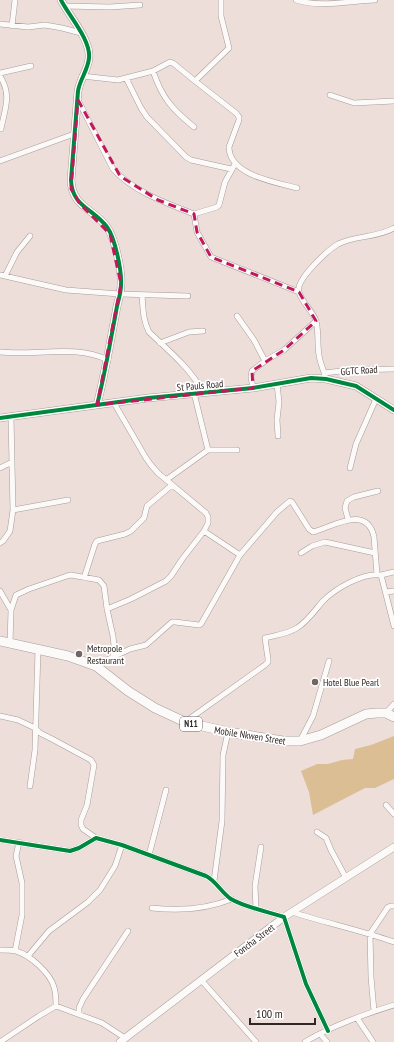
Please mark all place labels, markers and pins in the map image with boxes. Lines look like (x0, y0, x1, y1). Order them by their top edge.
place label: Metropole Restaurant (87, 642, 124, 667)
marker: Metropole Restaurant (74, 649, 84, 659)
place label: Hotel Blue Pearl (323, 676, 380, 689)
marker: Hotel Blue Pearl (310, 677, 320, 687)

